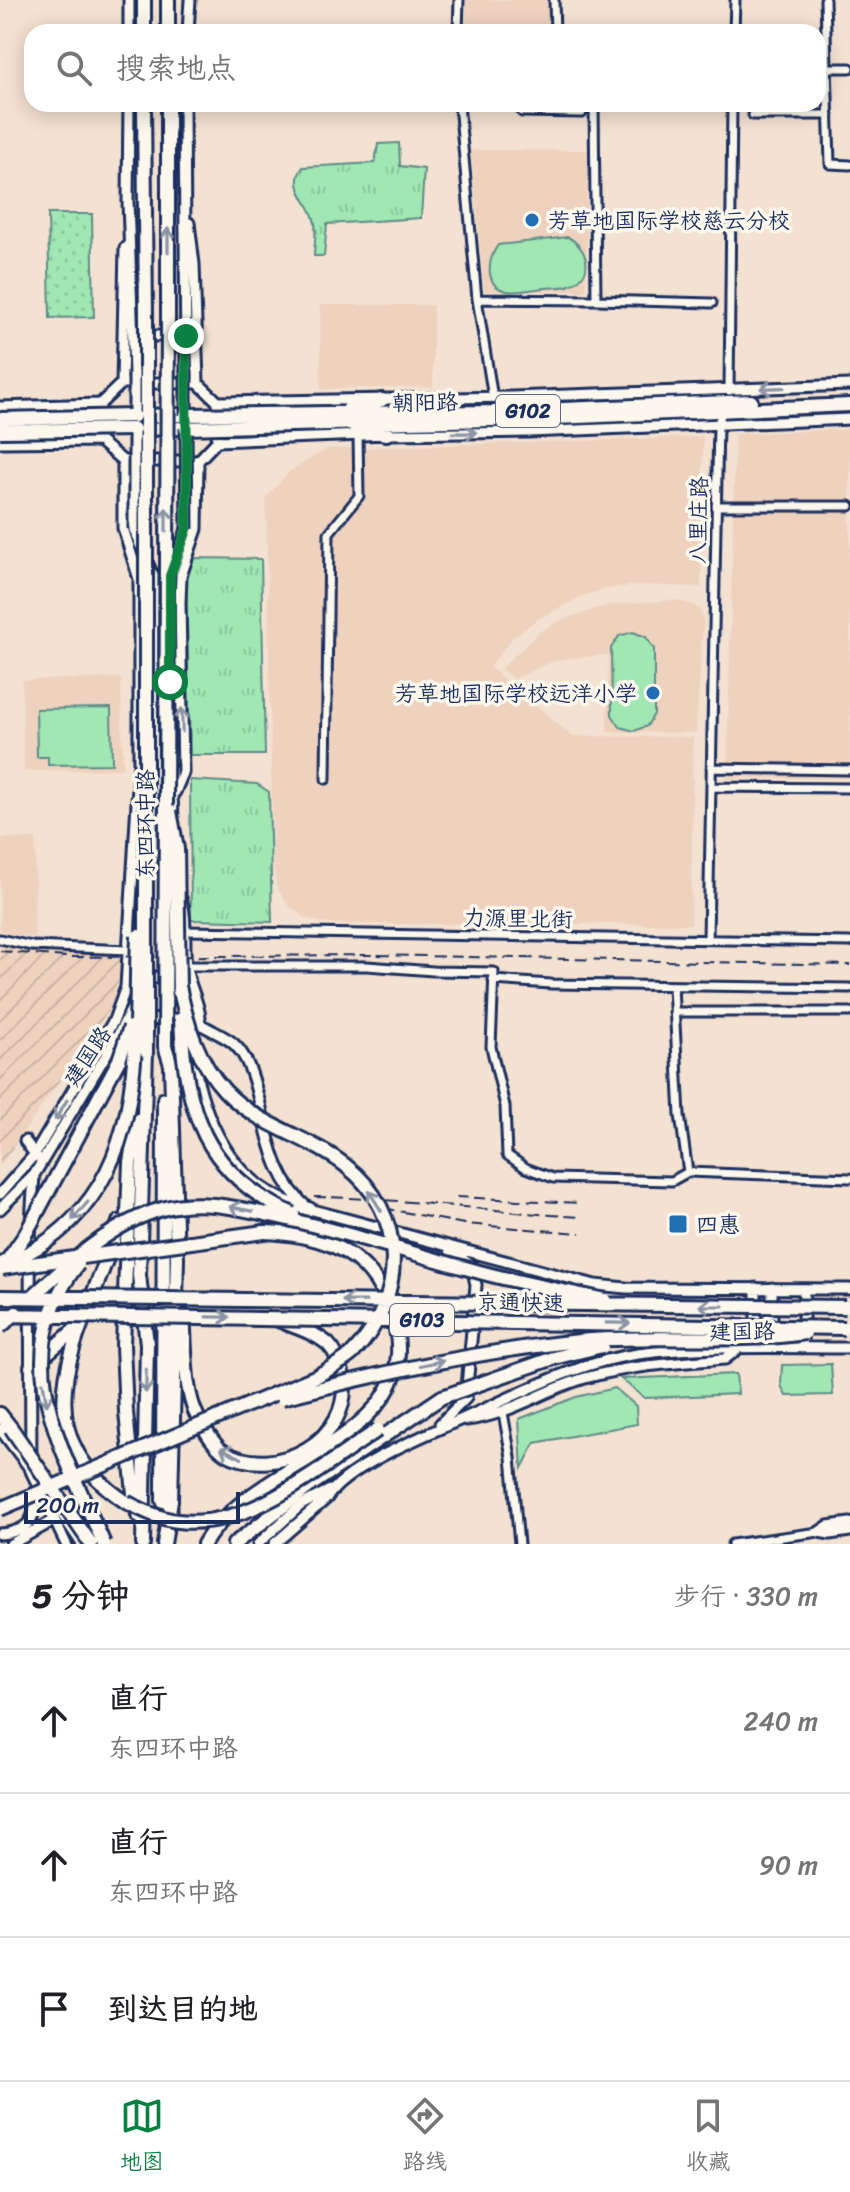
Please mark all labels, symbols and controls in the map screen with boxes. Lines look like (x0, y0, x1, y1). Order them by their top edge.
search box (24, 24, 826, 112)
text: 搜索地点 (116, 41, 236, 95)
icon: search (52, 46, 96, 90)
place label: 芳草地国际学校慈云分校 (548, 201, 790, 240)
marker: 芳草地国际学校慈云分校 (523, 211, 541, 229)
one-way arrow (160, 227, 176, 254)
route end (168, 318, 204, 354)
one-way arrow (759, 380, 786, 395)
street label: 朝阳路 (392, 382, 458, 423)
road number: G102 (496, 395, 560, 427)
one-way arrow (451, 425, 478, 441)
street label: 八里庄路 (678, 476, 719, 564)
one-way arrow (158, 507, 174, 534)
route start (152, 664, 188, 700)
place label: 芳草地国际学校远洋小学 (395, 674, 637, 713)
marker: 芳草地国际学校远洋小学 (644, 684, 662, 702)
one-way arrow (174, 707, 189, 734)
street label: 东四环中路 (126, 769, 165, 879)
street label: 力源里北街 (463, 898, 573, 939)
street label: 建国路 (53, 1018, 122, 1095)
one-way arrow (53, 1098, 69, 1121)
one-way arrow (367, 1190, 383, 1213)
one-way arrow (71, 1200, 89, 1220)
one-way arrow (229, 1201, 254, 1216)
place label: 四惠 (696, 1205, 740, 1244)
marker: 四惠 (667, 1213, 689, 1235)
street label: 京通快速 (477, 1282, 565, 1323)
one-way arrow (341, 1294, 368, 1309)
one-way arrow (698, 1298, 725, 1314)
road number: G103 (390, 1304, 454, 1336)
one-way arrow (204, 1309, 231, 1324)
street label: 建国路 (709, 1311, 775, 1352)
one-way arrow (604, 1316, 631, 1331)
one-way arrow (418, 1355, 444, 1370)
one-way arrow (138, 1367, 154, 1394)
one-way arrow (39, 1381, 54, 1407)
one-way arrow (219, 1445, 243, 1461)
text: 200 m (36, 1486, 99, 1525)
scale bar (24, 1488, 240, 1524)
text: 5 分钟 (32, 1566, 130, 1626)
text: 步行 · 330 m (674, 1573, 818, 1619)
text: 直行 (108, 1671, 168, 1725)
text: 240 m (744, 1698, 818, 1744)
icon: ahead (32, 1699, 76, 1743)
text: 东四环中路 (108, 1725, 238, 1771)
text: 直行 (108, 1815, 168, 1869)
text: 90 m (759, 1842, 818, 1888)
icon: ahead (32, 1843, 76, 1887)
text: 东四环中路 (108, 1869, 238, 1915)
text: 到达目的地 (108, 1982, 258, 2036)
icon: arrive (32, 1987, 76, 2031)
tab: 地图 (120, 2094, 164, 2181)
tab: 路线 (403, 2094, 447, 2181)
tab: 收藏 (686, 2094, 730, 2181)

